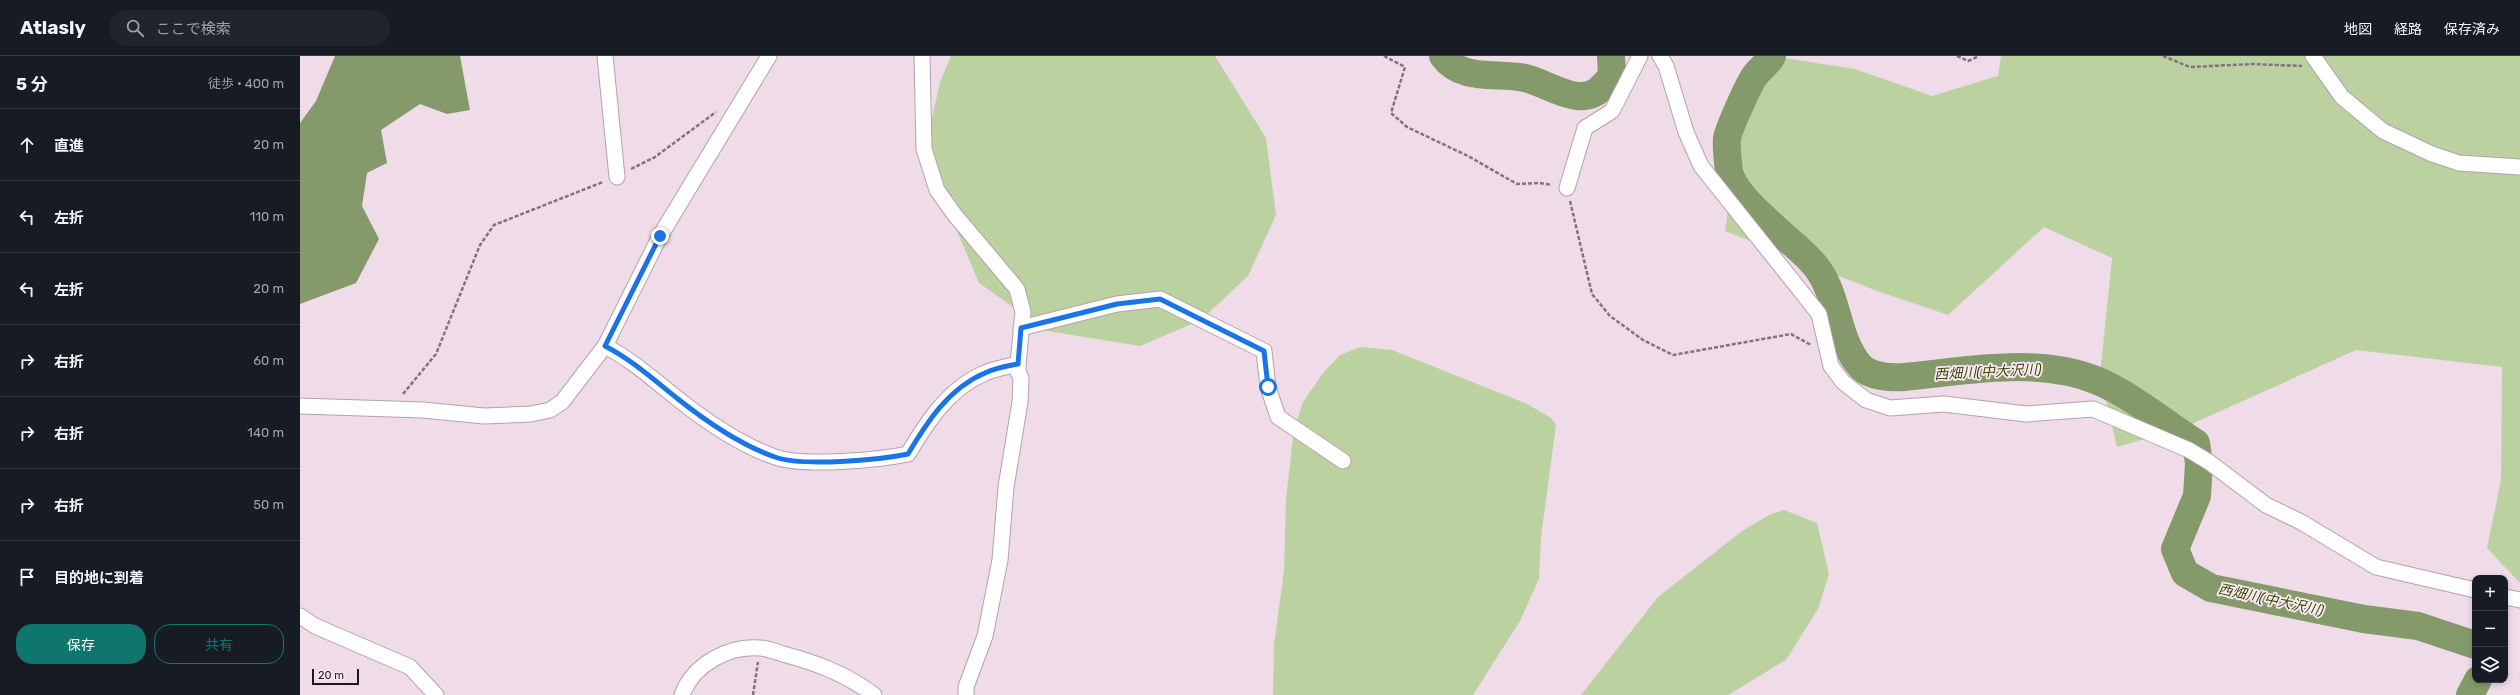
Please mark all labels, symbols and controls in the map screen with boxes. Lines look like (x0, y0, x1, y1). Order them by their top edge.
search box (110, 10, 390, 46)
text: Atlasly (20, 16, 86, 39)
icon: search (124, 17, 146, 39)
text: ここで検索 (156, 20, 231, 38)
text: 地図 (2344, 21, 2372, 38)
text: 経路 (2394, 21, 2422, 38)
text: 保存済み (2444, 21, 2500, 38)
text: 5 分 (16, 74, 48, 94)
text: 徒歩 · 400 m (208, 76, 284, 91)
icon: ahead (16, 134, 38, 156)
text: 直進 (54, 137, 84, 155)
text: 20 m (253, 137, 284, 152)
icon: left (16, 206, 38, 228)
text: 左折 (54, 209, 84, 227)
text: 110 m (250, 209, 284, 224)
route end (651, 227, 669, 245)
icon: left (16, 278, 38, 300)
text: 左折 (54, 281, 84, 299)
text: 20 m (253, 281, 284, 296)
icon: right (16, 350, 38, 372)
text: 右折 (54, 353, 84, 371)
text: 60 m (253, 353, 284, 368)
water label: 西畑川(中大沢川) (1934, 361, 2042, 383)
route start (1259, 378, 1277, 396)
icon: right (16, 422, 38, 444)
text: 右折 (54, 425, 84, 443)
text: 140 m (247, 425, 284, 440)
icon: right (16, 494, 38, 516)
text: 右折 (54, 497, 84, 515)
text: 50 m (253, 497, 284, 512)
icon: arrive (16, 566, 38, 588)
text: 目的地に到着 (54, 569, 144, 587)
map controls (2472, 575, 2508, 683)
button: + (2472, 575, 2508, 611)
water label: 西畑川(中大沢川) (2217, 581, 2326, 620)
button: − (2472, 611, 2508, 647)
button: 保存 (16, 624, 146, 664)
button: 共有 (154, 624, 284, 664)
button: layers (2472, 647, 2508, 683)
scale bar (312, 667, 359, 686)
text: 20 m (318, 669, 344, 682)

